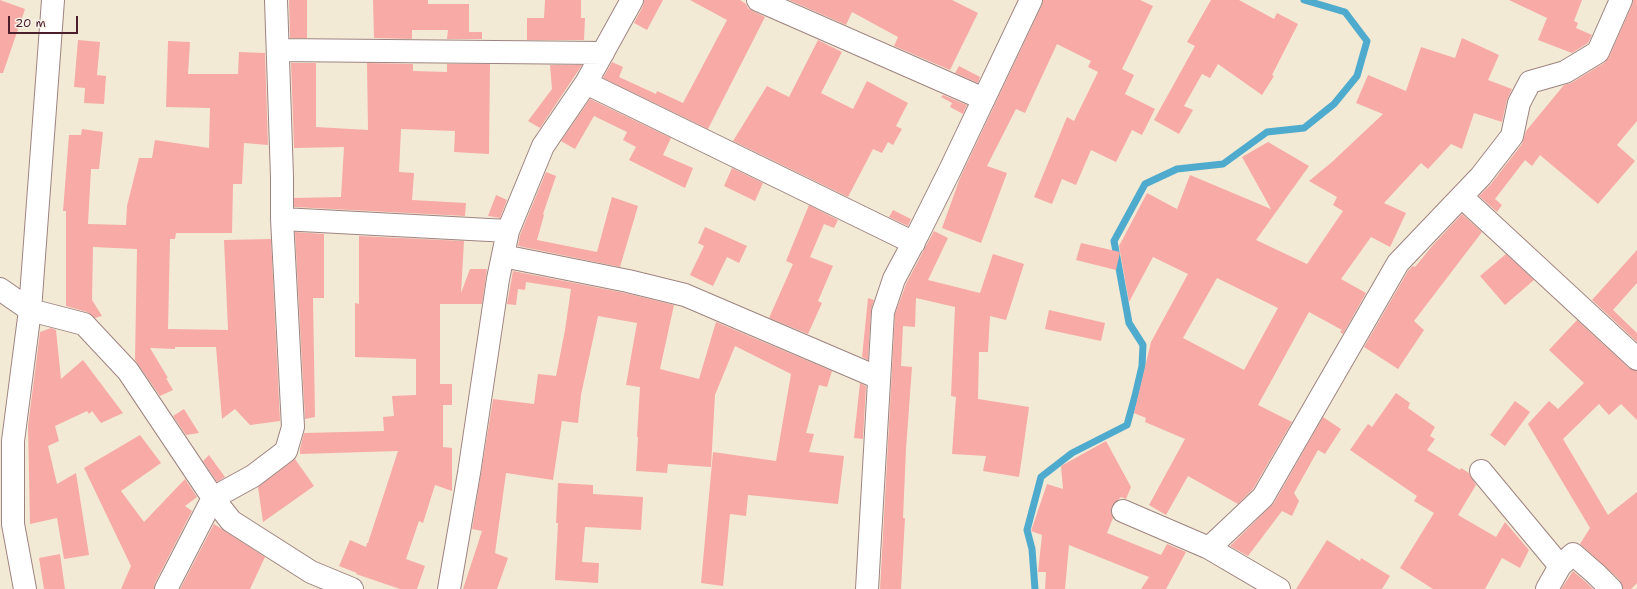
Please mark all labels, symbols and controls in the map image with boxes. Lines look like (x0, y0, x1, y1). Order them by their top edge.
scale bar (10, 8, 80, 34)
text: 20 m (15, 15, 46, 31)

